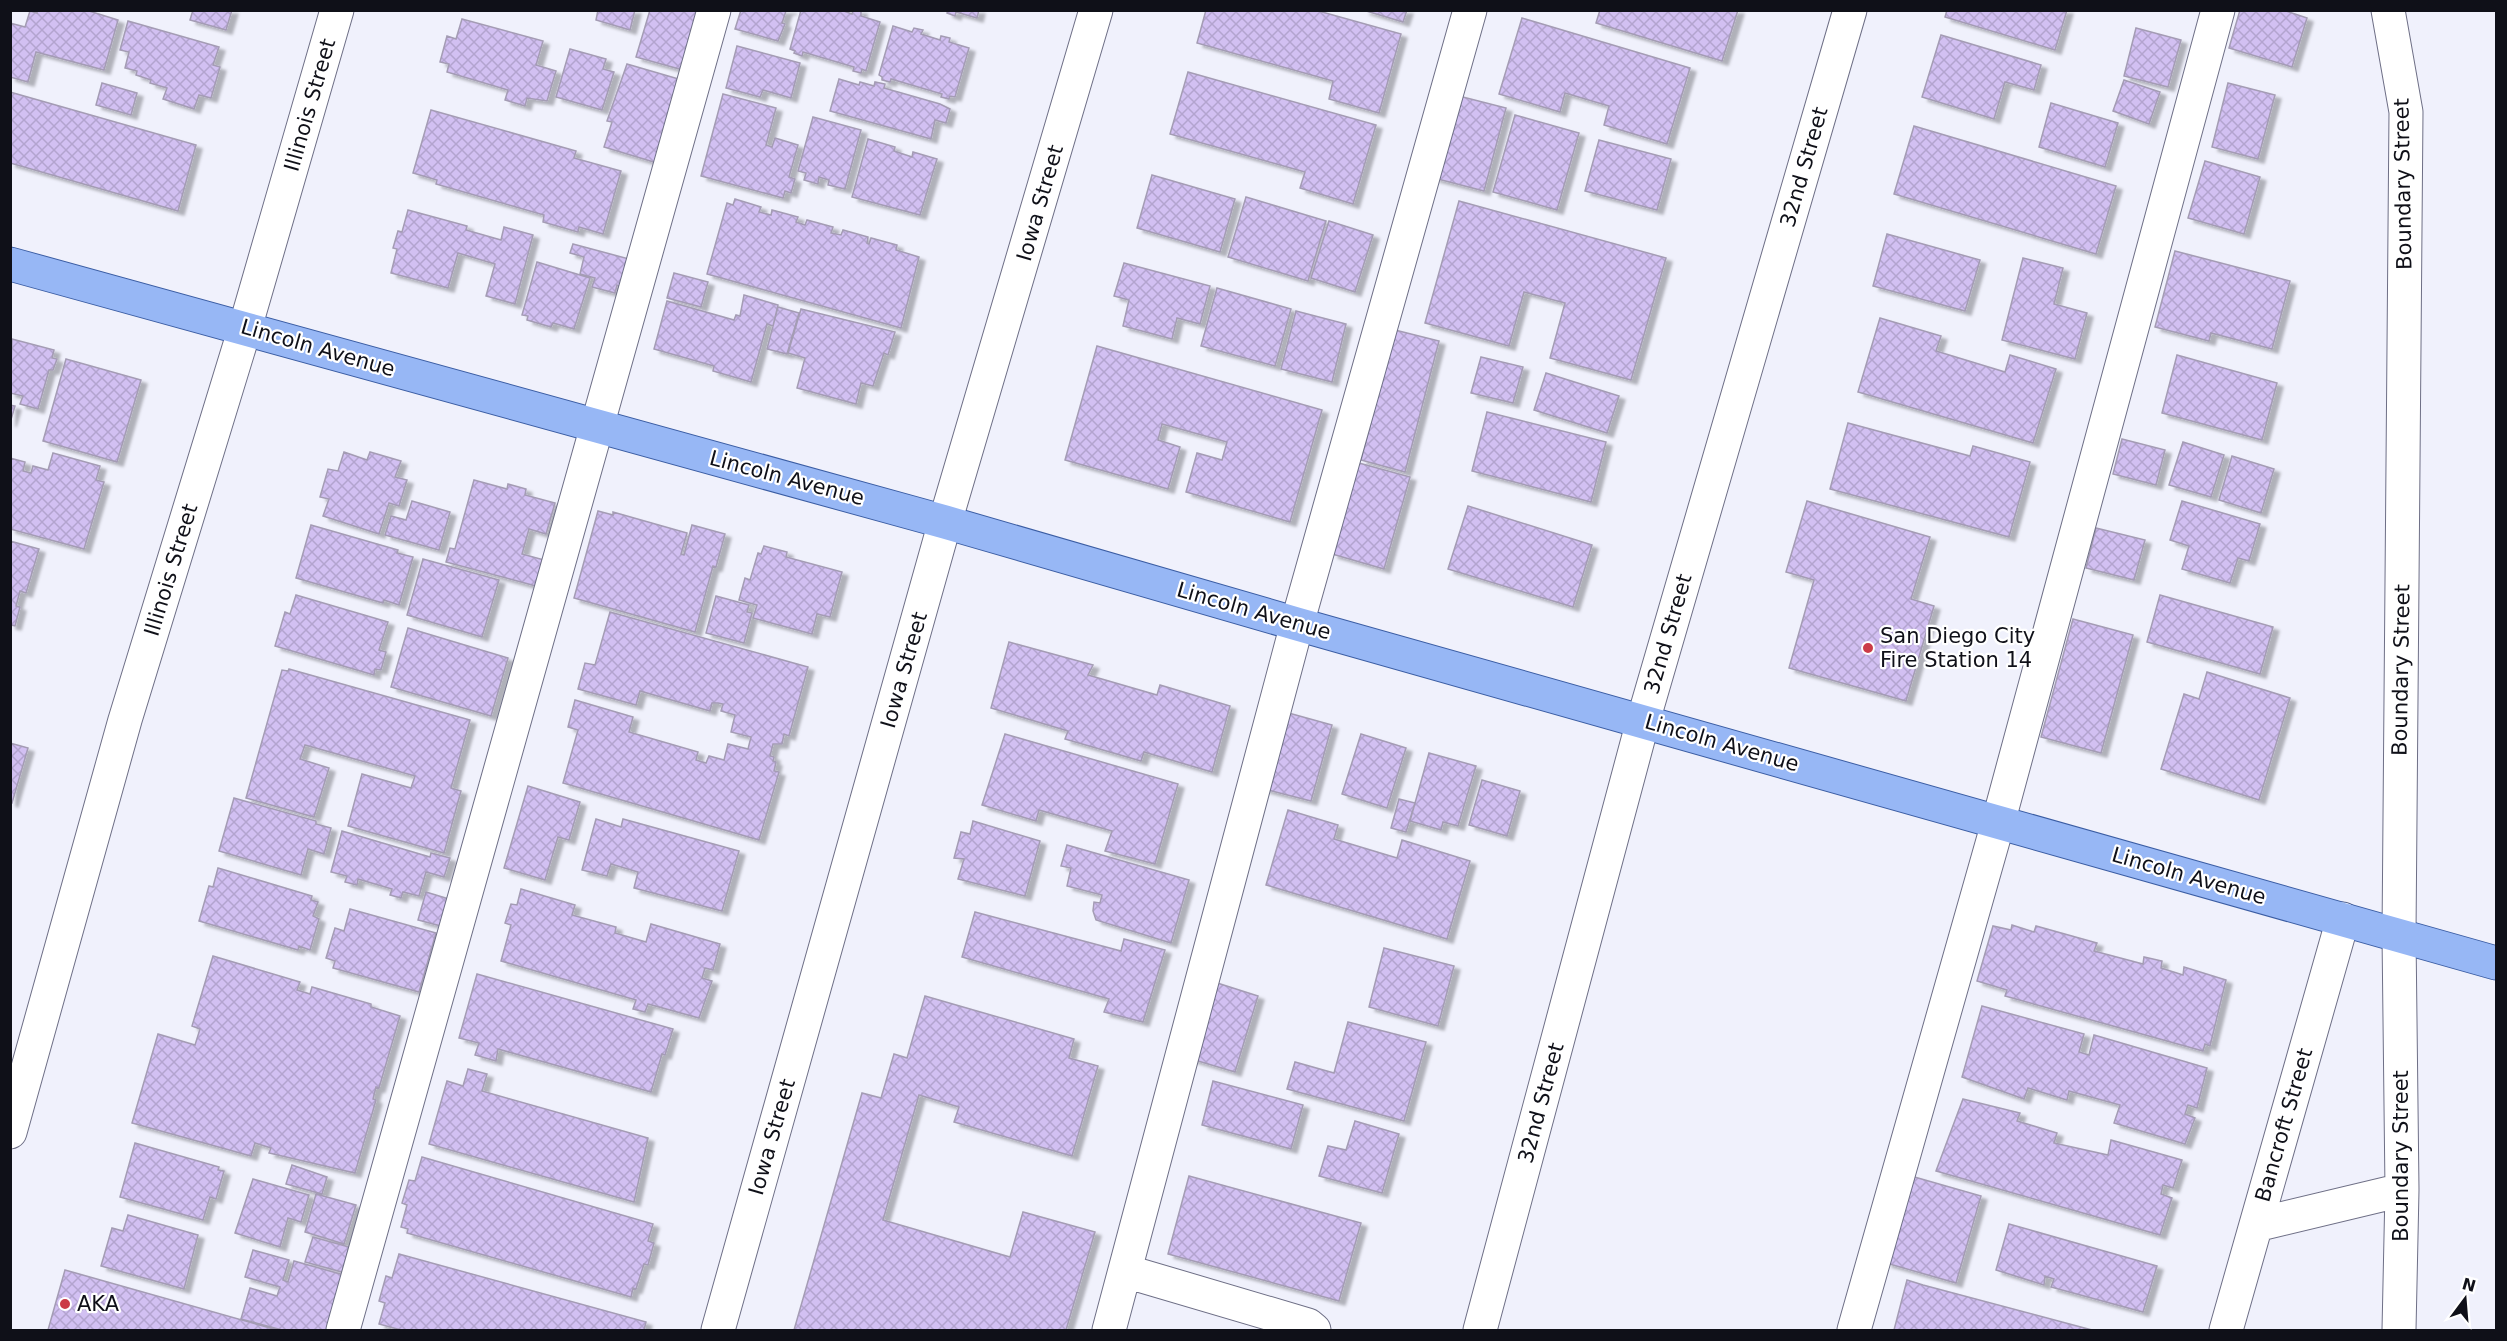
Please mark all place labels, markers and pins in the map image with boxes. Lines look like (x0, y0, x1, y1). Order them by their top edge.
place label: San Diego City Fire Station 14 (1880, 624, 2035, 672)
marker: San Diego City Fire Station 14 (1861, 641, 1875, 655)
place label: AKA (77, 1292, 120, 1316)
marker: AKA (58, 1297, 72, 1311)

